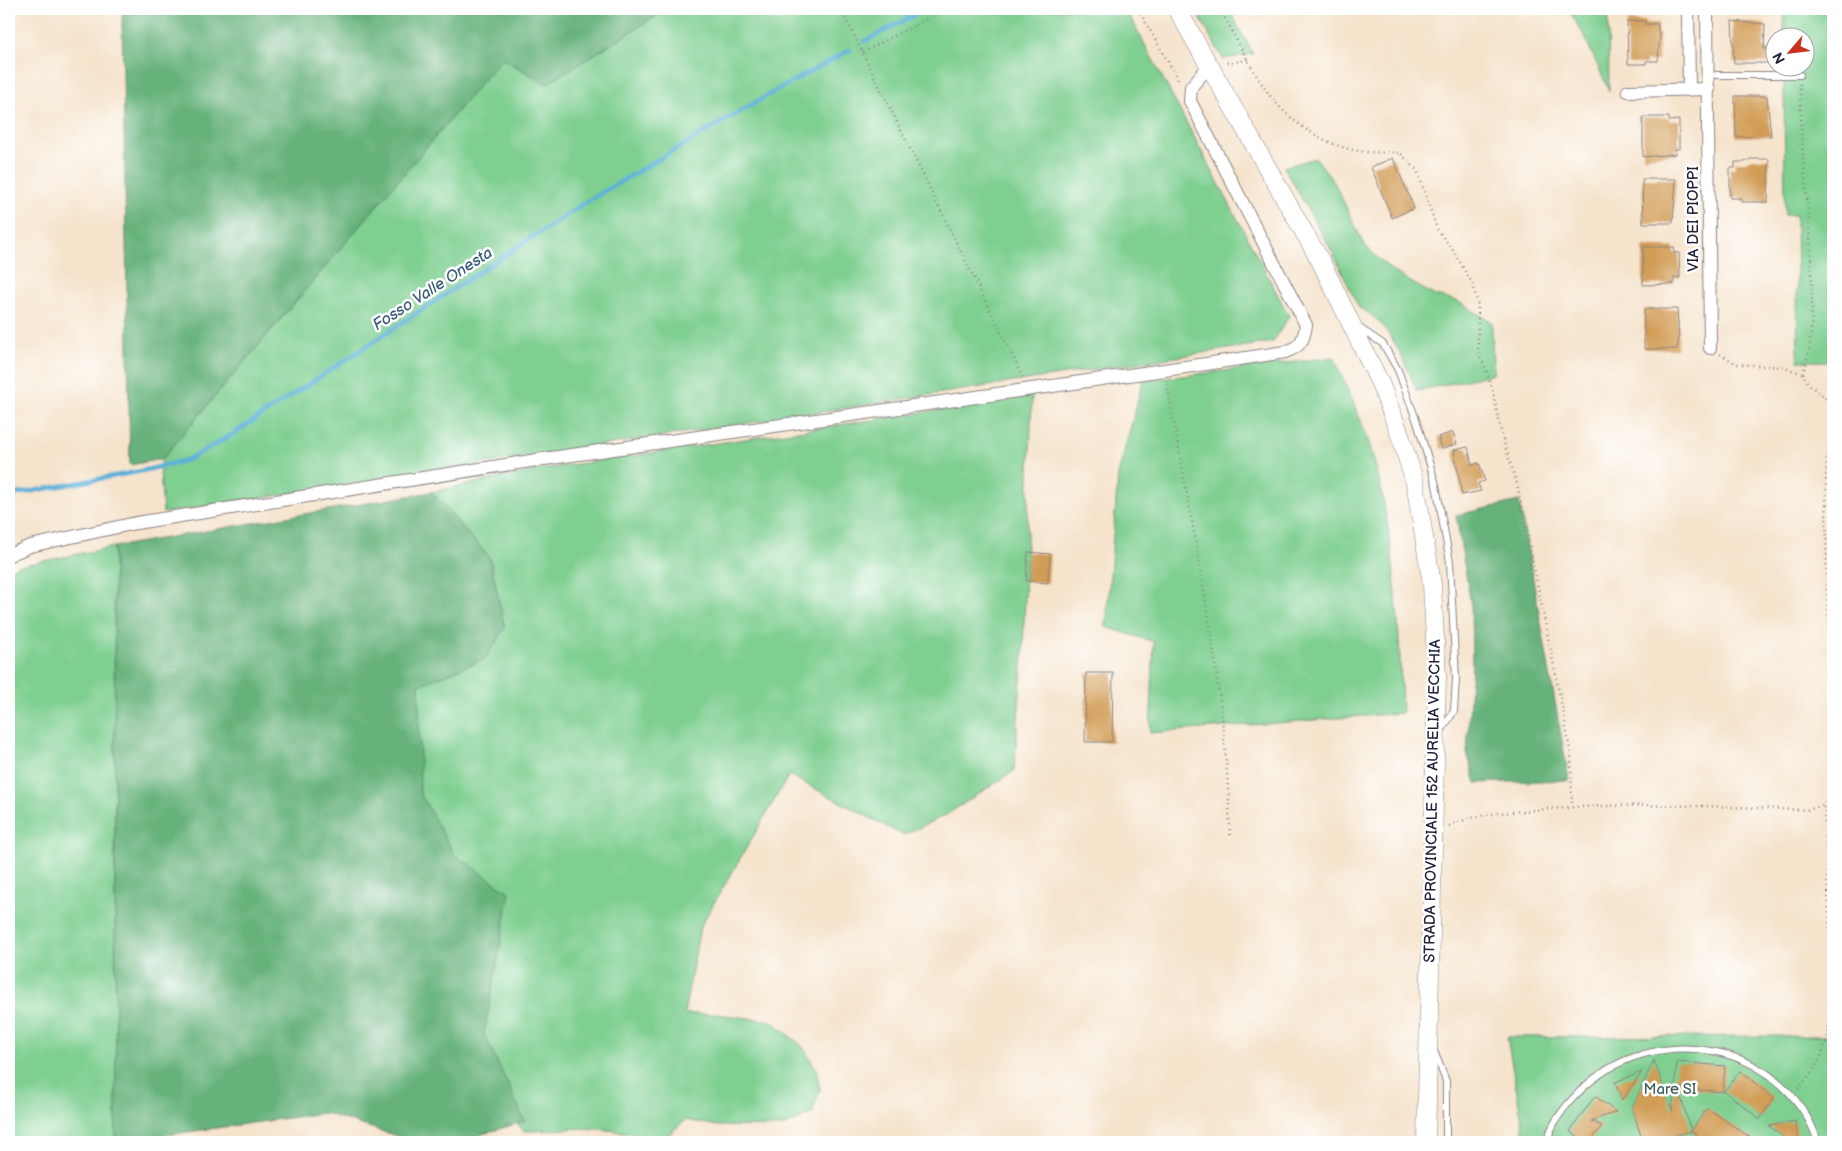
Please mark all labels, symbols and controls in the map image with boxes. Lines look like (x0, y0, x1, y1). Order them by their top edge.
north arrow (1764, 28, 1814, 78)
text: N (1769, 49, 1789, 67)
street label: VIA DEI PIOPPI (1684, 166, 1703, 272)
water label: Fosso Valle Onesta (369, 243, 496, 335)
street label: STRADA PROVINCIALE 152 AURELIA VECCHIA (1420, 638, 1445, 963)
park label: Mare SI (1644, 1080, 1697, 1099)

